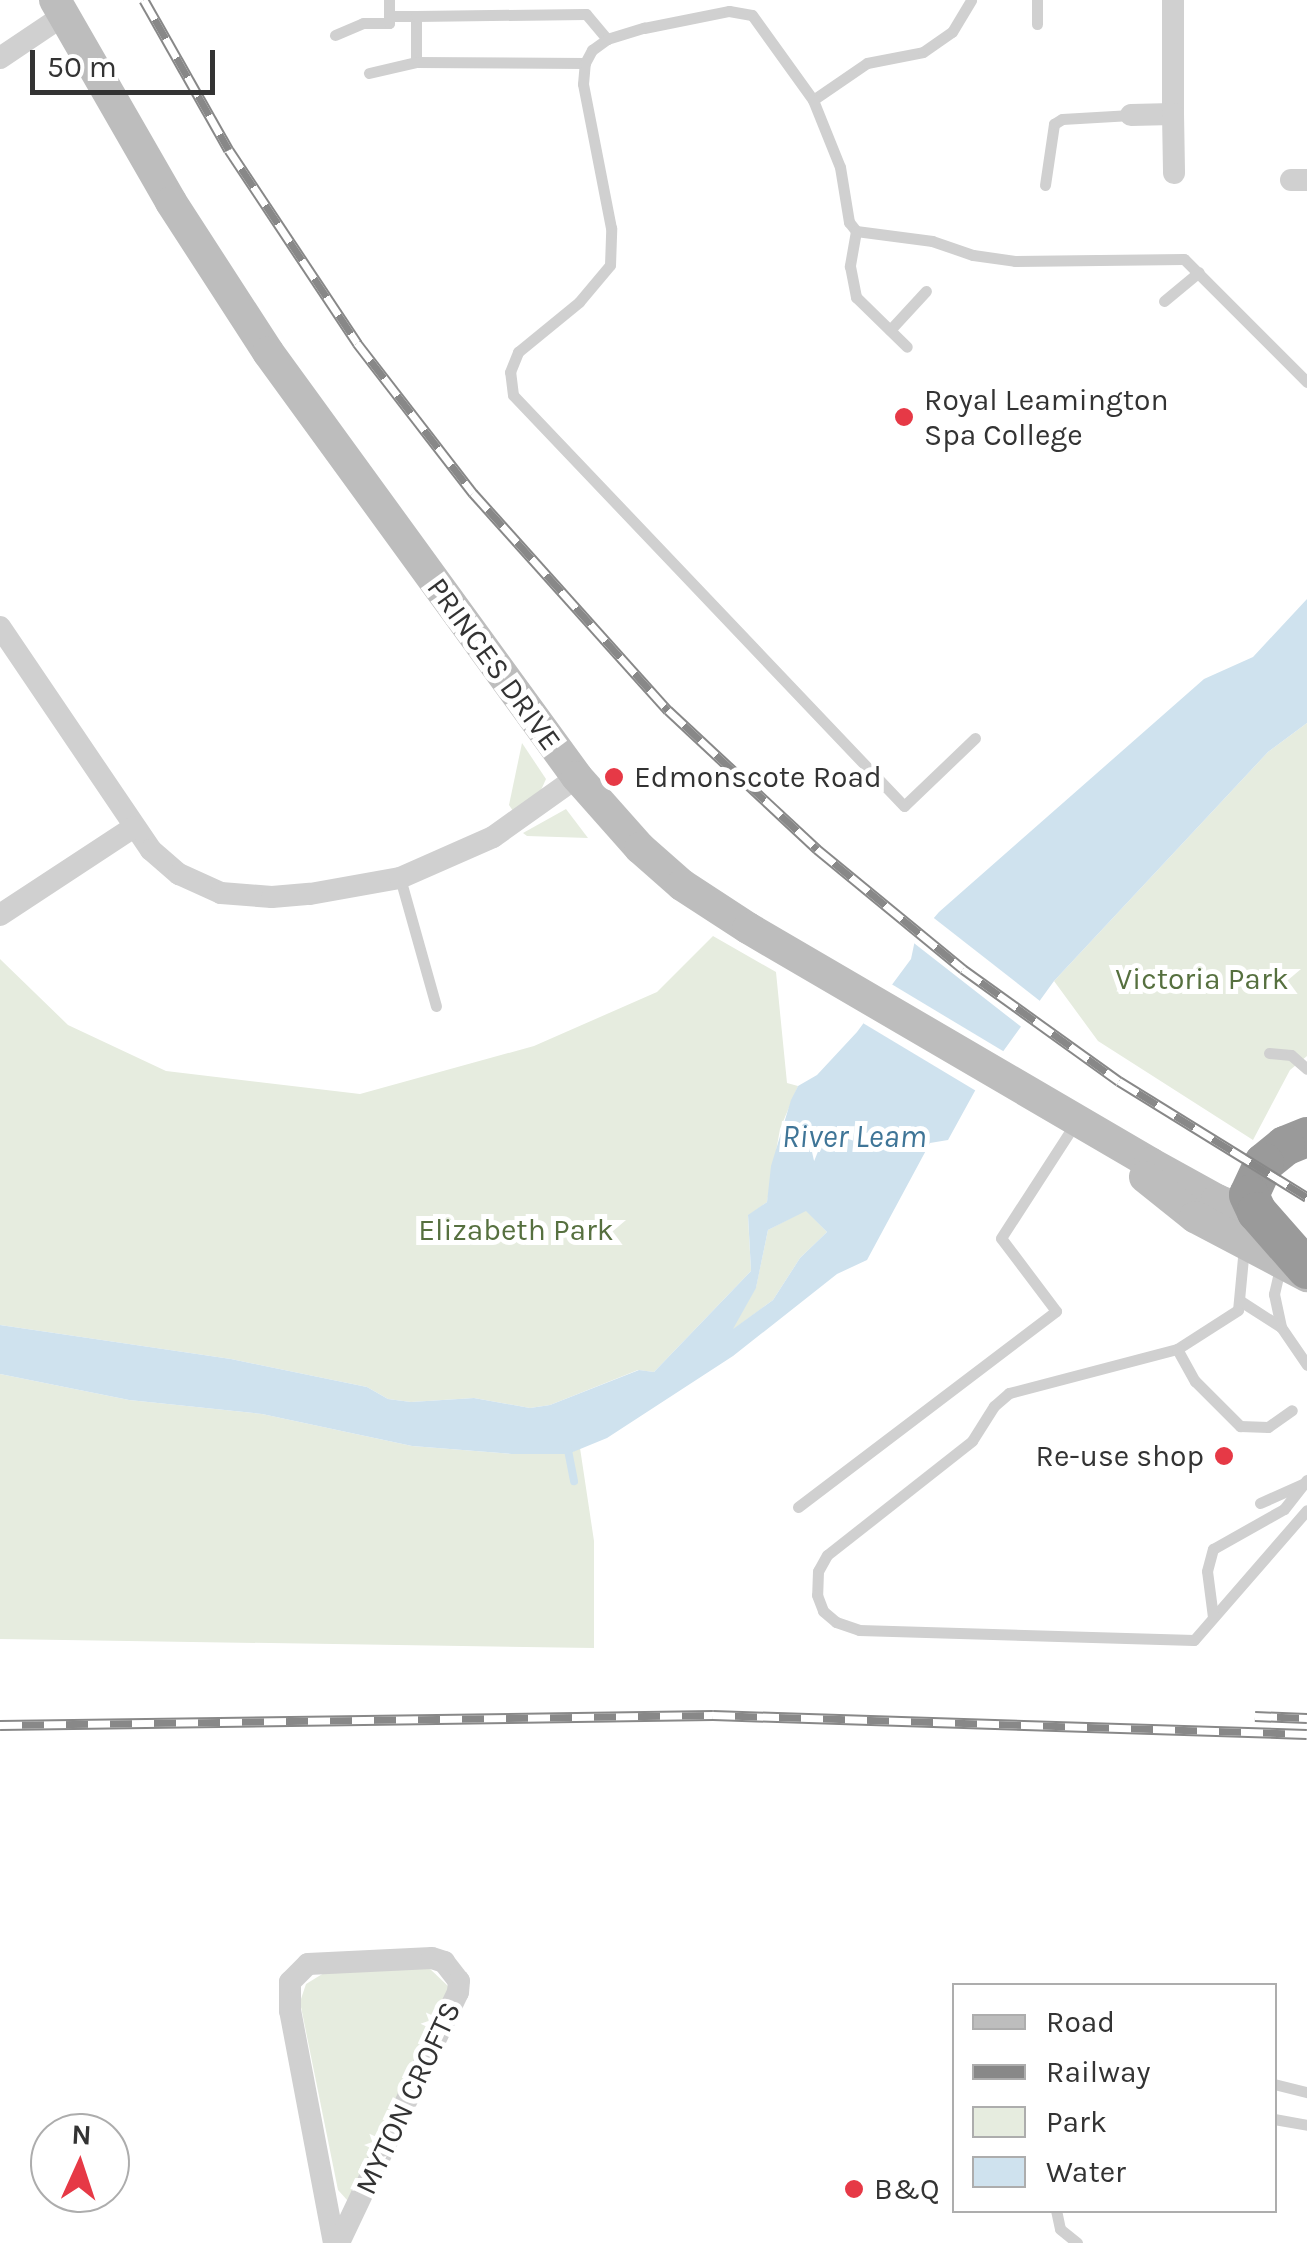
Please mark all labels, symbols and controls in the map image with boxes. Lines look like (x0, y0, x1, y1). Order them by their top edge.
scale bar (35, 30, 220, 92)
text: 50 m (47, 49, 117, 85)
place label: Royal Leamington Spa College (924, 382, 1169, 452)
marker: Royal Leamington Spa College (893, 406, 915, 428)
street label: PRINCES DRIVE (419, 571, 569, 757)
place label: Edmonscote Road (634, 759, 882, 795)
marker: Edmonscote Road (603, 766, 625, 788)
park label: Victoria Park (1115, 961, 1289, 997)
water label: River Leam (782, 1118, 926, 1156)
park label: Elizabeth Park (418, 1212, 614, 1248)
place label: Re-use shop (1036, 1438, 1204, 1474)
marker: Re-use shop (1213, 1445, 1235, 1467)
legend (952, 1983, 1277, 2213)
street label: MYTON CROFTS (348, 1996, 468, 2200)
text: Road (1046, 2004, 1115, 2040)
text: Railway (1046, 2054, 1150, 2090)
text: Park (1046, 2104, 1107, 2140)
north arrow (30, 2113, 130, 2213)
text: N (71, 2118, 92, 2152)
text: Water (1046, 2154, 1126, 2190)
place label: B&Q (874, 2171, 940, 2207)
marker: B&Q (843, 2178, 865, 2200)

